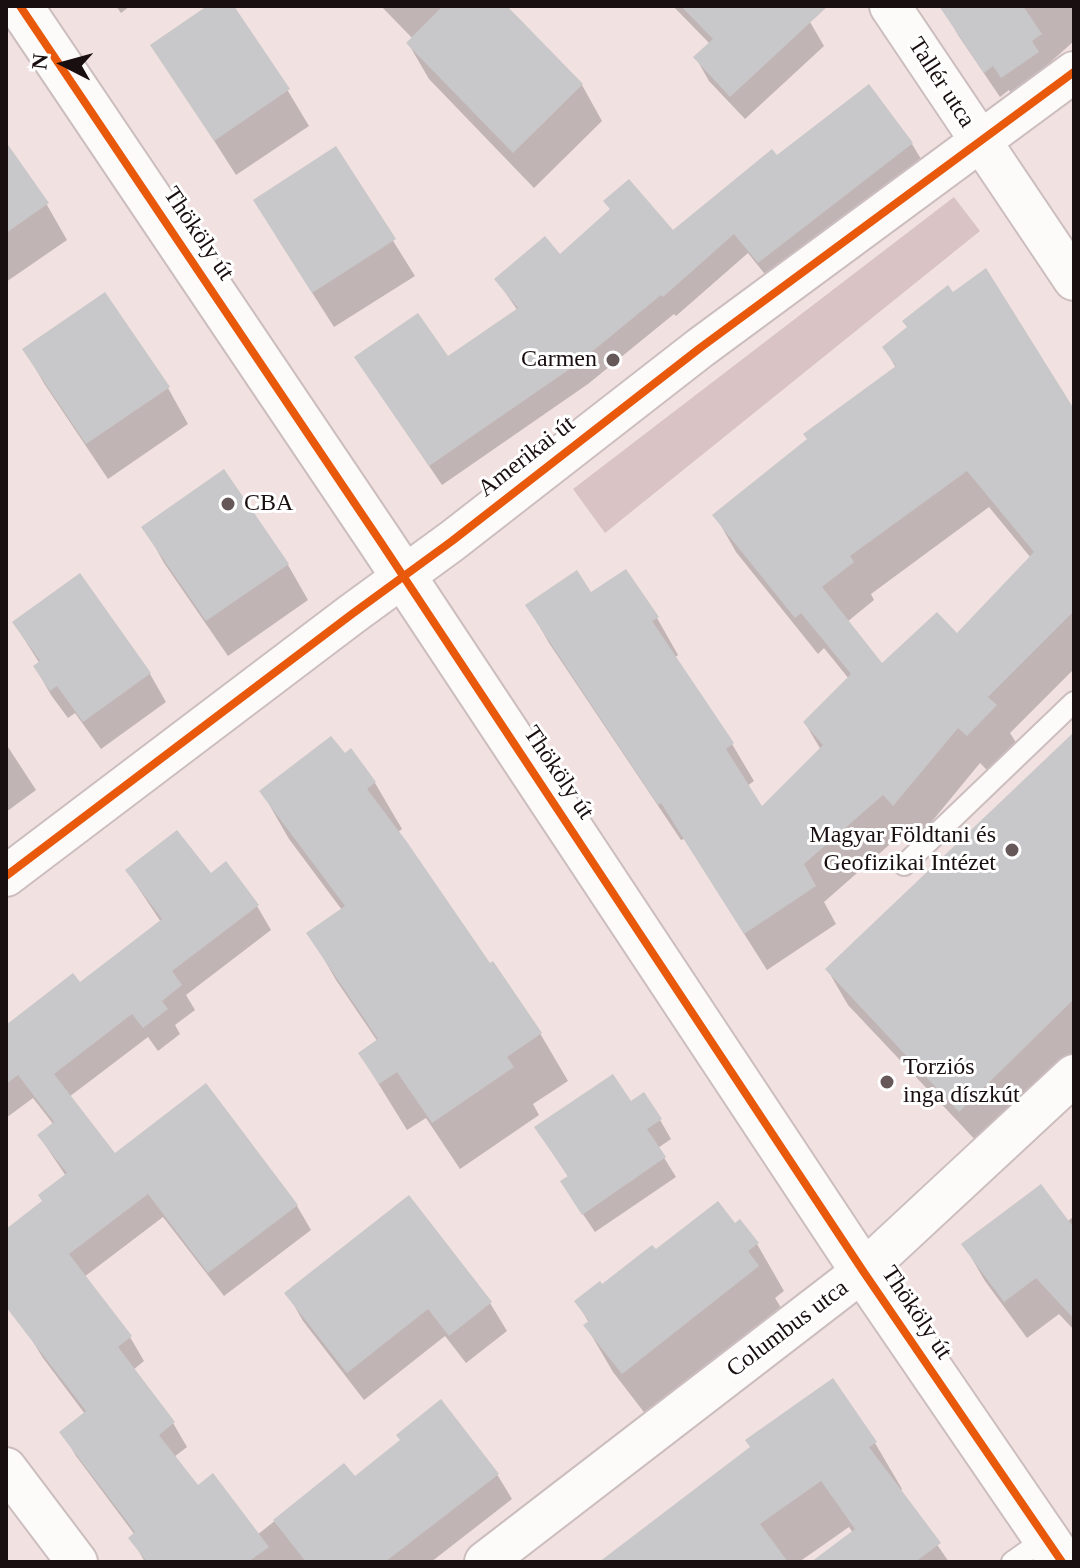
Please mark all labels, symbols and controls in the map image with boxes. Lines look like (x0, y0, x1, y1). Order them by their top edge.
north arrow (24, 24, 104, 104)
street label: Tallér utca (901, 33, 981, 133)
text: N (26, 52, 53, 71)
street label: Thököly út (156, 182, 240, 286)
place label: Carmen (521, 346, 597, 374)
marker: Carmen (604, 351, 622, 369)
street label: Amerikai út (473, 410, 581, 504)
place label: CBA (244, 490, 293, 518)
marker: CBA (219, 495, 237, 513)
street label: Thököly út (516, 721, 600, 825)
place label: Magyar Földtani és Geofizikai Intézet (809, 822, 996, 878)
marker: Magyar Földtani és Geofizikai Intézet (1003, 841, 1021, 859)
place label: Torziós inga díszkút (903, 1054, 1020, 1110)
marker: Torziós inga díszkút (878, 1073, 896, 1091)
street label: Thököly út (874, 1261, 958, 1365)
street label: Columbus utca (722, 1274, 854, 1384)

